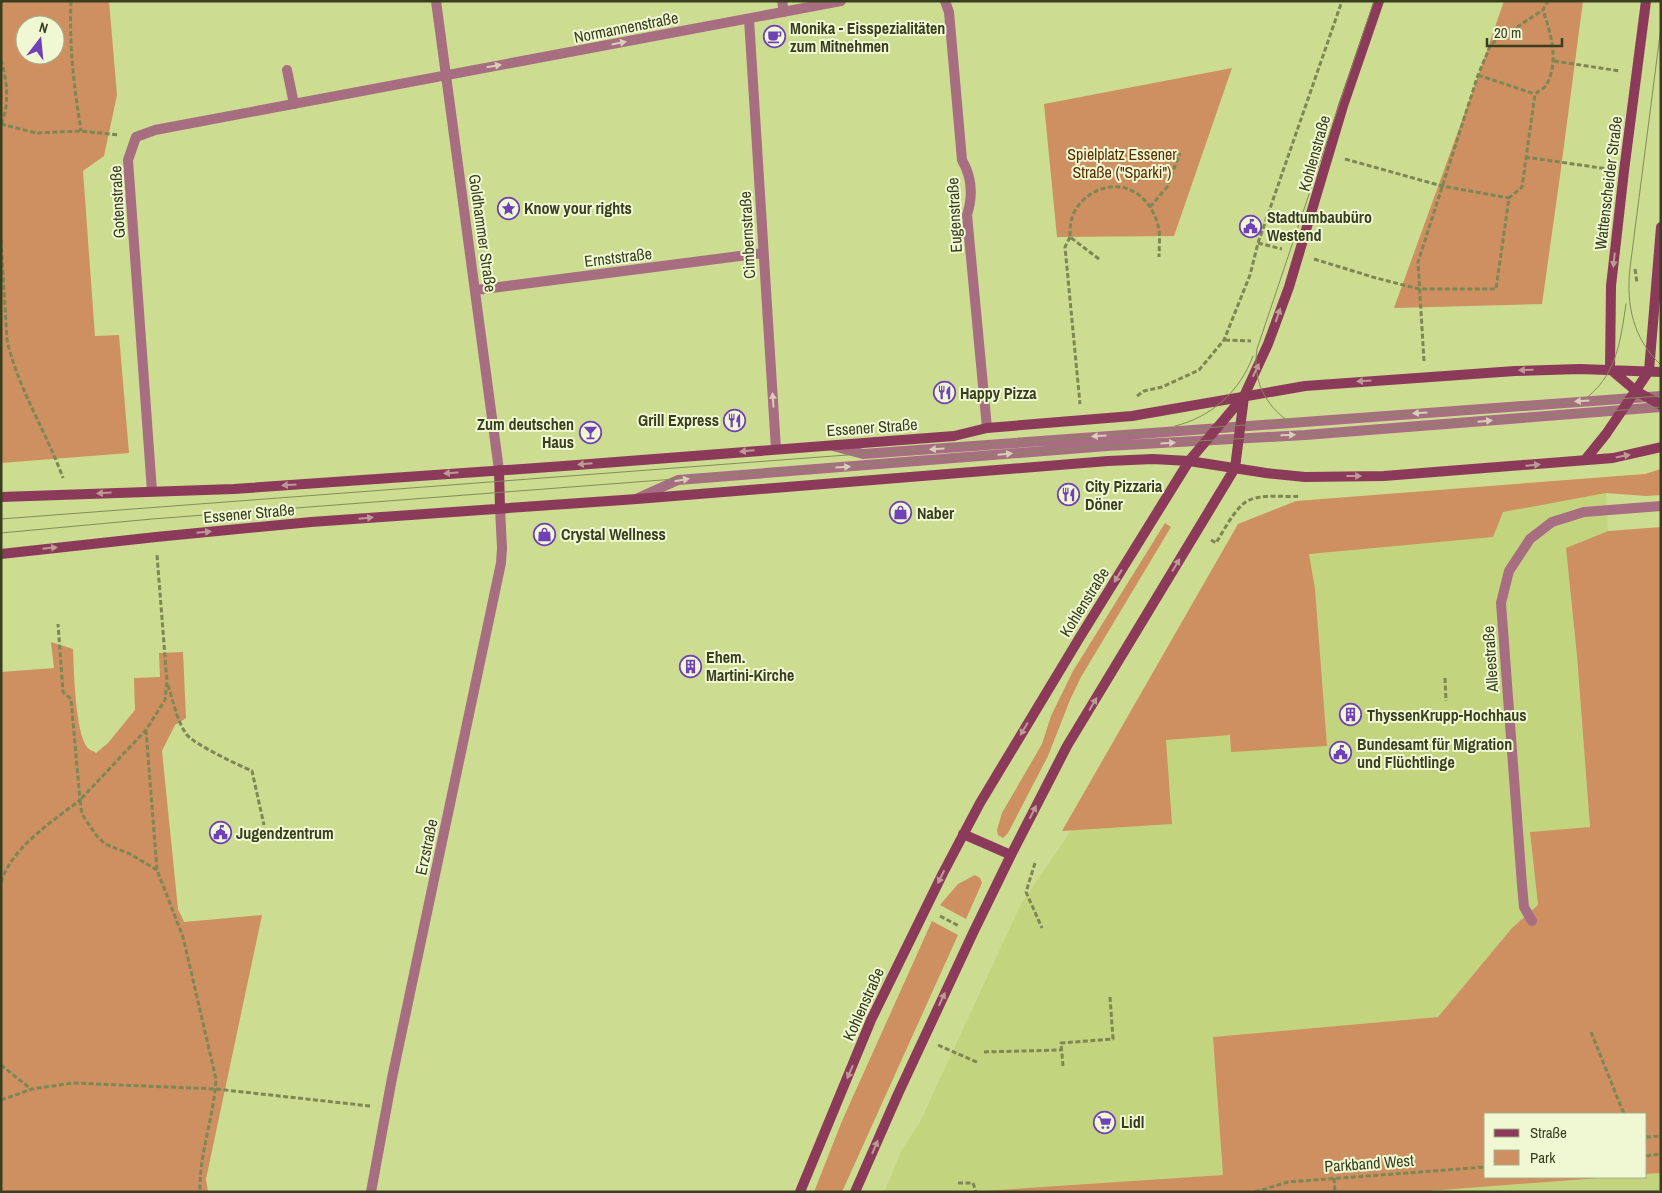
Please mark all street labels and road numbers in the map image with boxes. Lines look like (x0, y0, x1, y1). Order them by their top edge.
street label: Normannenstraße (572, 6, 680, 48)
street label: Kohlenstraße (1293, 112, 1335, 194)
street label: Wattenscheider Straße (1589, 115, 1627, 251)
street label: Gotenstraße (104, 165, 130, 239)
street label: Goldhammer Straße (464, 173, 502, 293)
street label: Eugenstraße (941, 177, 967, 253)
street label: Cimbernstraße (734, 191, 760, 279)
street label: Ernststraße (583, 242, 653, 272)
street label: Essener Straße (826, 413, 918, 441)
street label: Essener Straße (203, 498, 295, 528)
street label: Kohlenstraße (1054, 563, 1114, 641)
street label: Alleestraße (1477, 625, 1503, 694)
street label: Erzstraße (409, 817, 443, 877)
street label: Kohlenstraße (837, 964, 889, 1044)
street label: Parkband West (1324, 1149, 1415, 1177)

